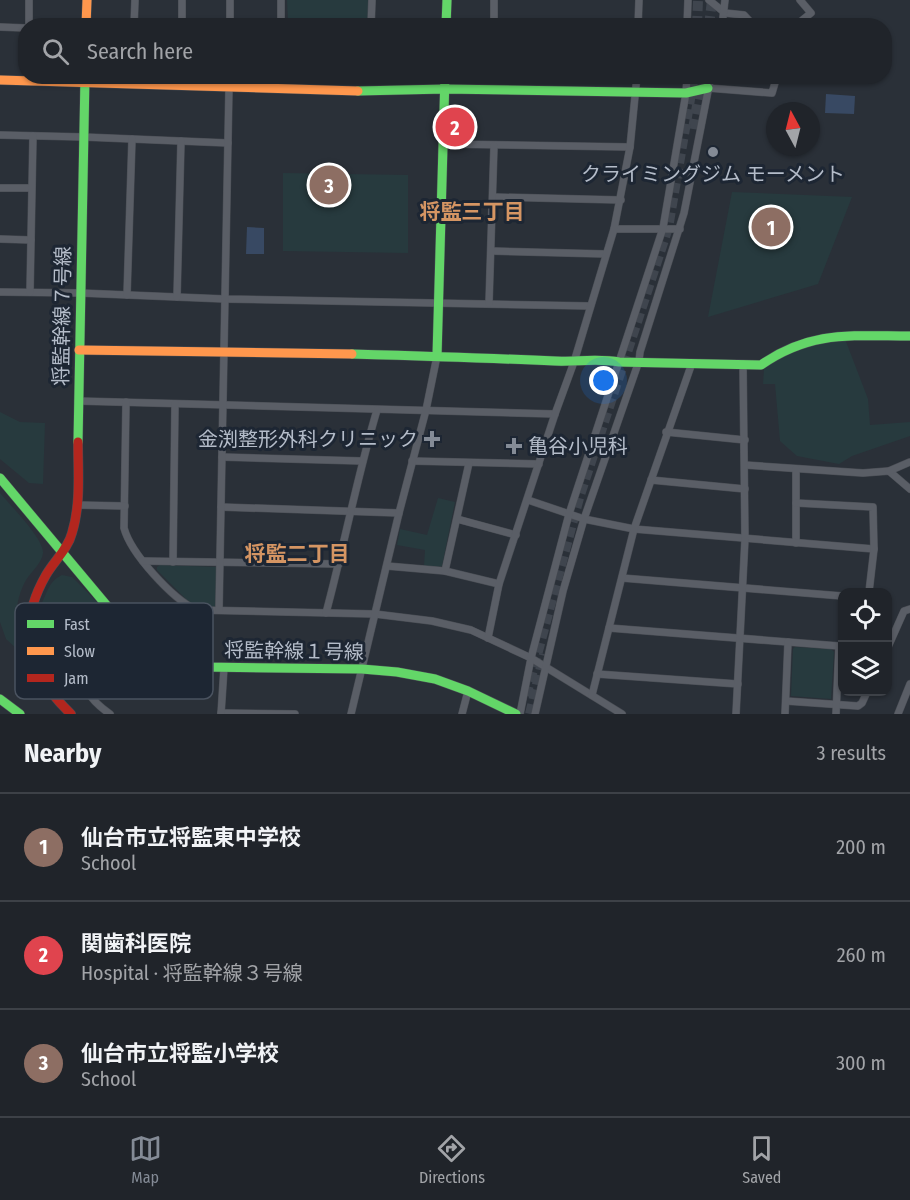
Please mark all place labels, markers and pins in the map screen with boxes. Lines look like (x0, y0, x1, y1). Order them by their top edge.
pin: 2 (436, 104, 474, 150)
marker: クライミングジム モーメント (706, 145, 720, 159)
pin: 3 (310, 162, 348, 207)
place label: クライミングジム モーメント (581, 162, 845, 186)
pin: 1 (752, 204, 790, 250)
place label: 金渕整形外科クリニック (198, 427, 418, 451)
marker: 金渕整形外科クリニック (423, 430, 441, 448)
place label: 亀谷小児科 (528, 434, 628, 458)
marker: 亀谷小児科 (505, 437, 523, 455)

